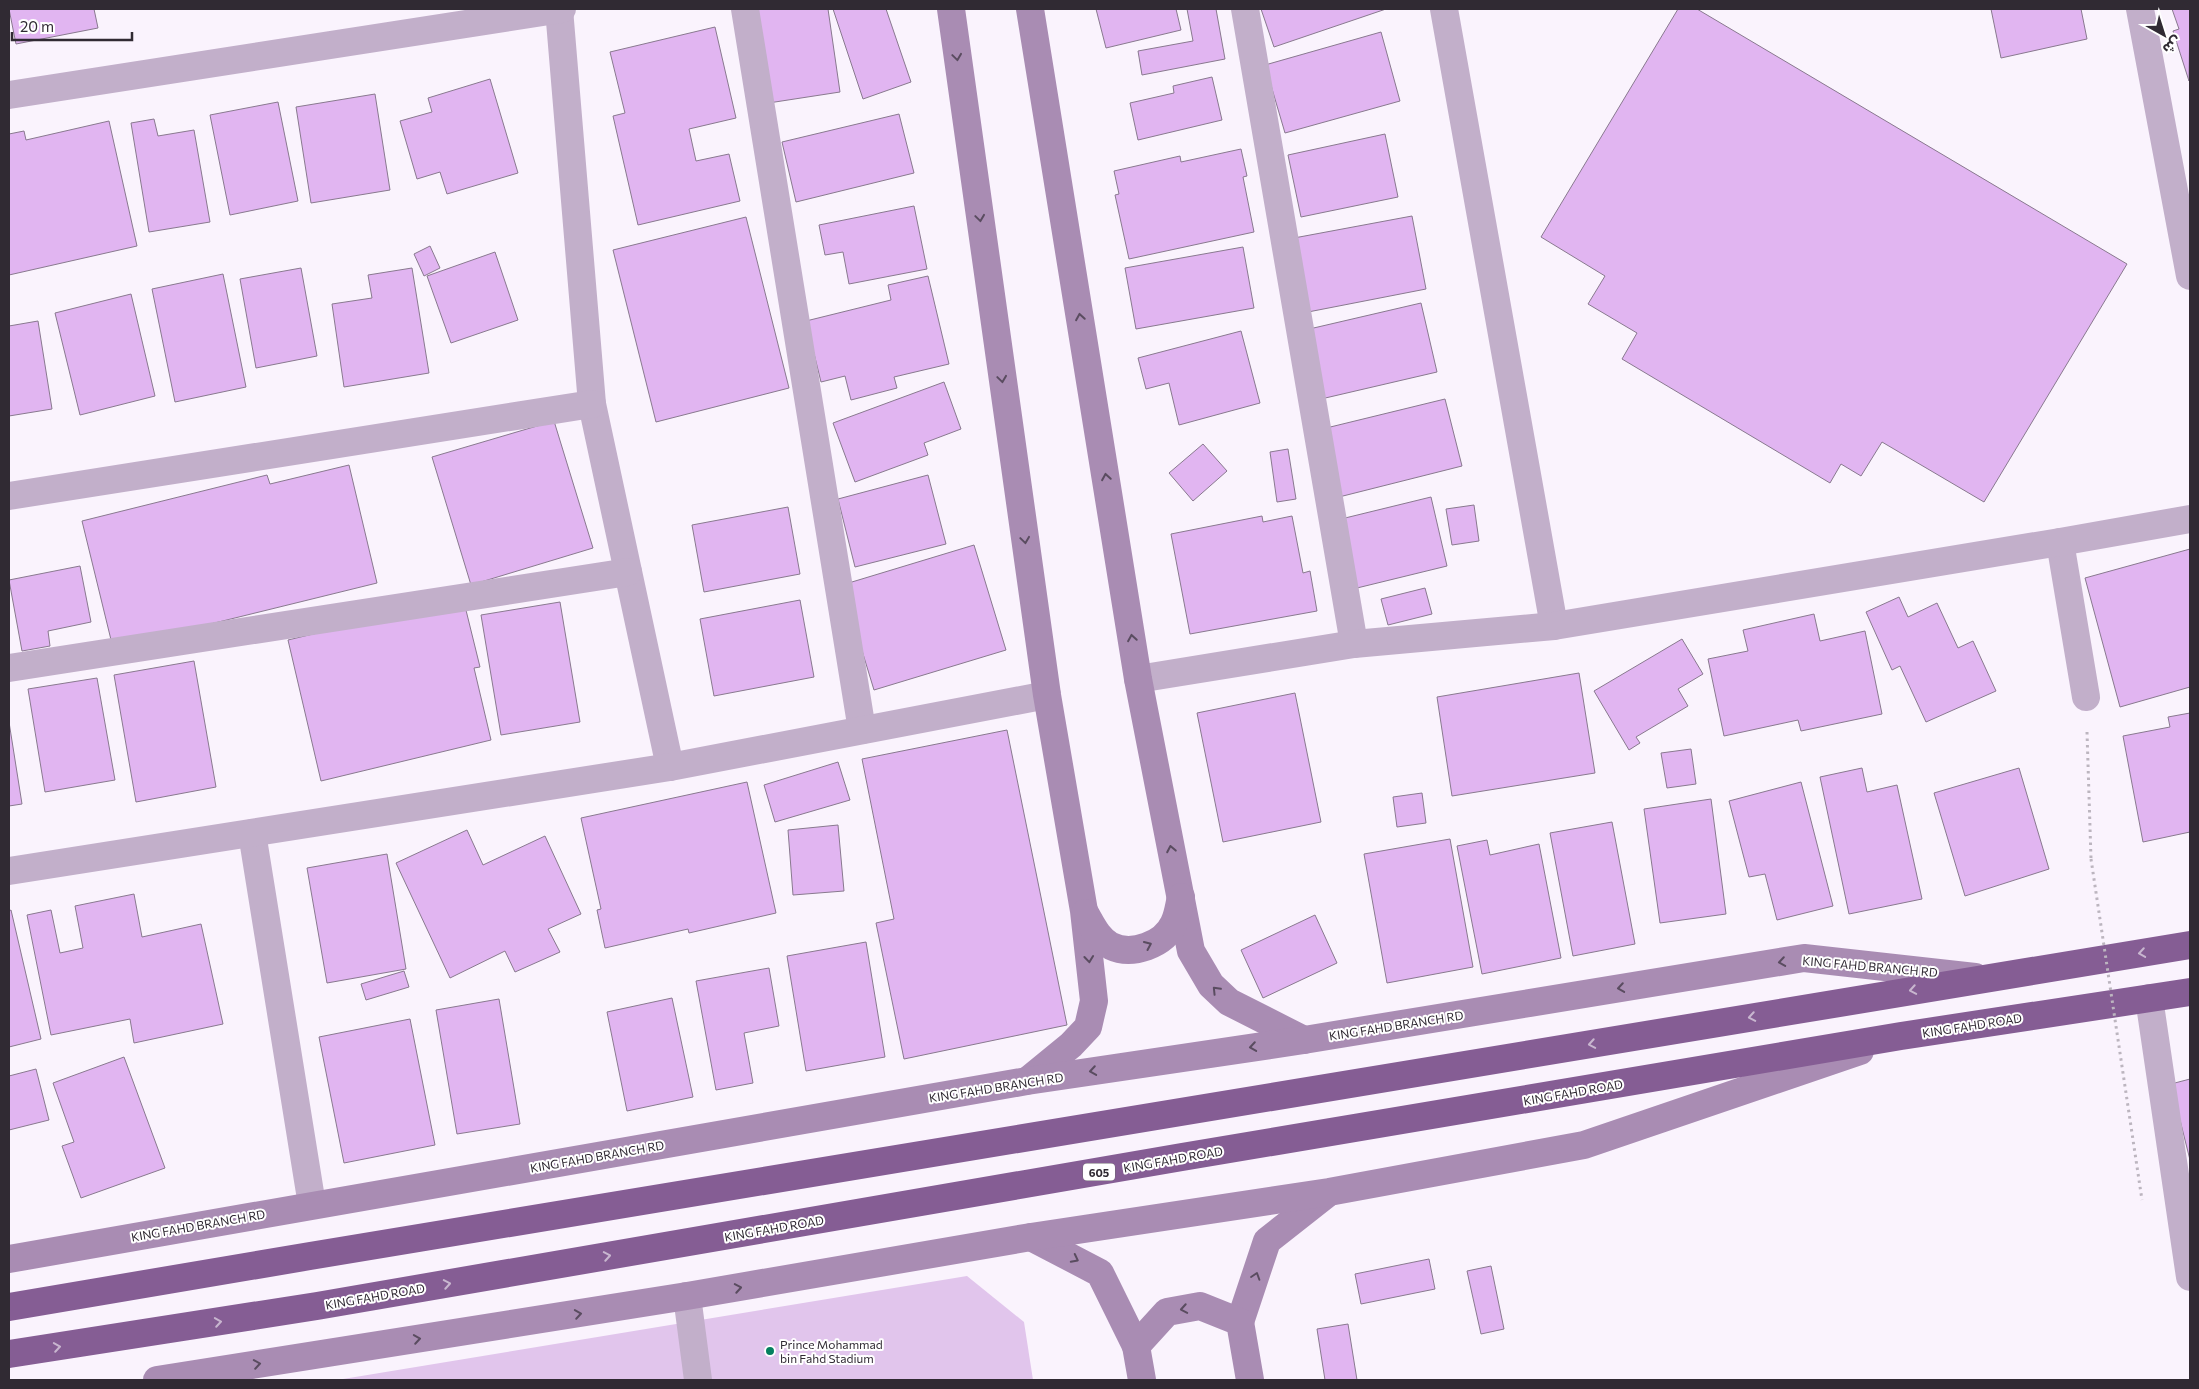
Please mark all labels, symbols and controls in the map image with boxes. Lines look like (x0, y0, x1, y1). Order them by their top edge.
scale bar (12, 10, 132, 42)
north arrow (2139, 10, 2189, 60)
text: 20 m (20, 17, 54, 35)
text: ش (2160, 33, 2185, 58)
one-way arrow (952, 53, 962, 61)
one-way arrow (974, 214, 985, 222)
one-way arrow (1075, 313, 1085, 321)
one-way arrow (997, 375, 1007, 383)
one-way arrow (1101, 473, 1111, 482)
one-way arrow (1019, 536, 1030, 544)
one-way arrow (1127, 633, 1137, 642)
one-way arrow (1167, 845, 1177, 853)
one-way arrow (1143, 940, 1152, 951)
one-way arrow (2138, 947, 2146, 958)
street label: KING FAHD BRANCH RD (1802, 953, 1938, 979)
one-way arrow (1083, 956, 1094, 964)
one-way arrow (1777, 956, 1786, 966)
one-way arrow (1617, 982, 1625, 993)
one-way arrow (1908, 985, 1917, 995)
one-way arrow (1213, 987, 1222, 996)
street label: KING FAHD BRANCH RD (1328, 1007, 1464, 1043)
street label: KING FAHD ROAD (1921, 1010, 2023, 1040)
one-way arrow (1748, 1012, 1757, 1022)
one-way arrow (1588, 1038, 1596, 1048)
one-way arrow (1249, 1042, 1258, 1052)
one-way arrow (1088, 1066, 1097, 1076)
street label: KING FAHD BRANCH RD (928, 1069, 1064, 1105)
street label: KING FAHD ROAD (1522, 1076, 1624, 1108)
street label: KING FAHD BRANCH RD (529, 1137, 665, 1175)
street label: KING FAHD ROAD (1122, 1143, 1224, 1175)
road number: 605 (1083, 1164, 1115, 1180)
street label: KING FAHD BRANCH RD (130, 1206, 266, 1244)
street label: KING FAHD ROAD (723, 1212, 825, 1244)
one-way arrow (603, 1252, 611, 1262)
one-way arrow (1069, 1253, 1078, 1263)
one-way arrow (1250, 1272, 1260, 1281)
street label: KING FAHD ROAD (324, 1280, 426, 1312)
one-way arrow (443, 1280, 451, 1290)
one-way arrow (734, 1283, 743, 1293)
one-way arrow (1179, 1304, 1188, 1314)
one-way arrow (574, 1309, 582, 1319)
one-way arrow (214, 1317, 222, 1328)
one-way arrow (414, 1334, 422, 1345)
place label: Prince Mohammad bin Fahd Stadium (780, 1337, 883, 1365)
one-way arrow (53, 1342, 61, 1352)
marker: Prince Mohammad bin Fahd Stadium (764, 1345, 776, 1357)
one-way arrow (253, 1360, 261, 1370)

